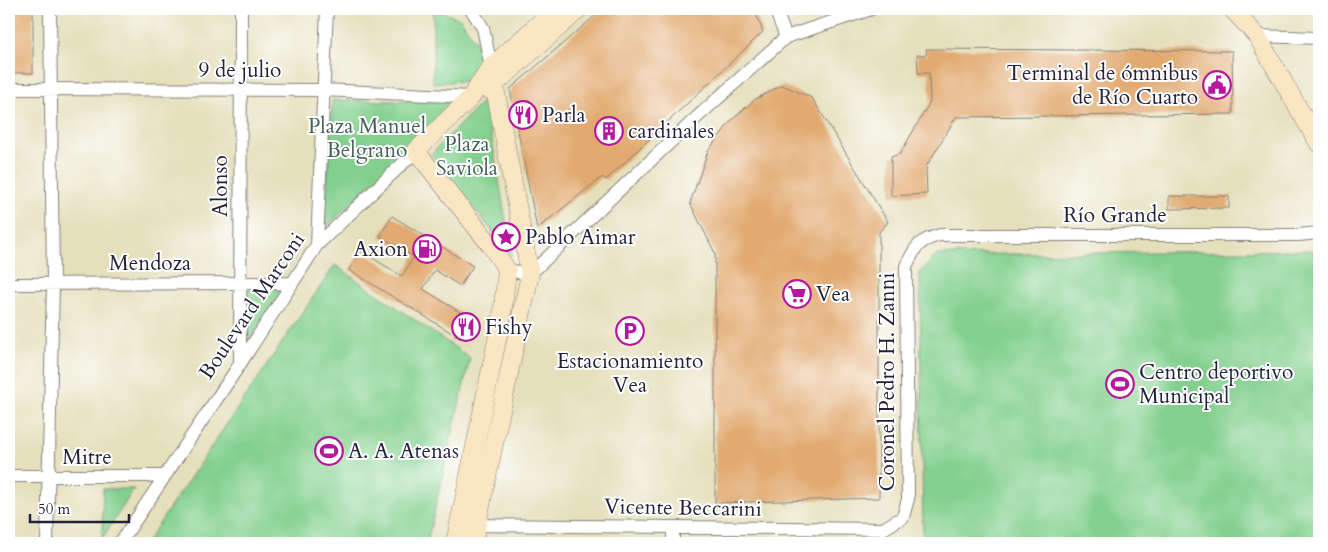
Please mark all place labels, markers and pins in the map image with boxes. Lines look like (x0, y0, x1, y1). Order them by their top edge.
place label: Terminal de ómnibus de Río Cuarto (1007, 59, 1198, 112)
public building icon: Terminal de ómnibus de Río Cuarto (1202, 70, 1232, 100)
restaurant icon: Parla (508, 100, 538, 130)
place label: Parla (542, 101, 586, 130)
building icon: cardinales (594, 116, 624, 146)
place label: cardinales (628, 117, 714, 146)
place icon: Pablo Aimar (491, 222, 521, 252)
place label: Pablo Aimar (525, 223, 636, 252)
fuel station icon: Axion (412, 234, 442, 264)
place label: Axion (353, 235, 408, 264)
supermarket icon: Vea (782, 279, 812, 309)
place label: Vea (816, 280, 850, 309)
restaurant icon: Fishy (451, 312, 481, 342)
place label: Fishy (485, 313, 533, 342)
parking icon: Estacionamiento Vea (615, 316, 645, 346)
place label: Estacionamiento Vea (557, 347, 703, 400)
place label: Centro deportivo Municipal (1139, 358, 1293, 411)
sports icon: Centro deportivo Municipal (1105, 369, 1135, 399)
sports icon: A. A. Atenas (314, 436, 344, 466)
place label: A. A. Atenas (348, 437, 459, 466)

